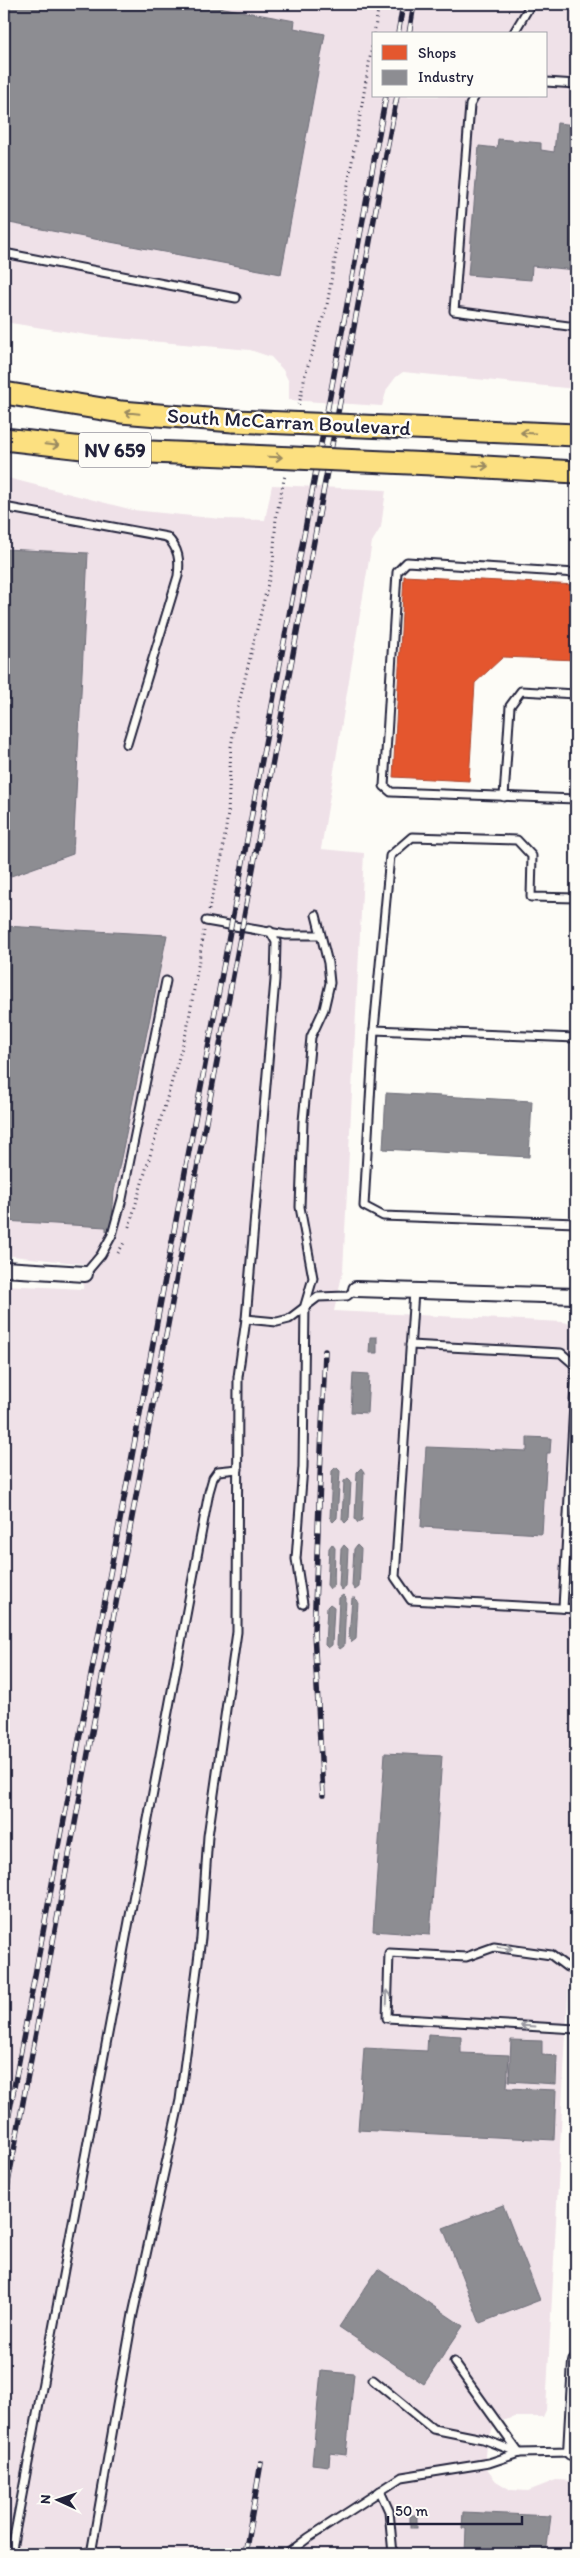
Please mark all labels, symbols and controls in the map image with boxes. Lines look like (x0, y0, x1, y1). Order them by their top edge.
legend (372, 32, 548, 98)
text: Shops (418, 44, 457, 62)
text: Industry (418, 68, 474, 86)
street label: South McCarran Boulevard (166, 403, 412, 440)
one-way arrow (124, 409, 140, 418)
one-way arrow (520, 428, 536, 438)
road number: NV 659 (79, 432, 151, 468)
one-way arrow (44, 440, 60, 450)
one-way arrow (267, 453, 283, 462)
one-way arrow (472, 462, 488, 471)
one-way arrow (497, 1943, 513, 1953)
one-way arrow (383, 1989, 392, 2005)
one-way arrow (520, 2022, 536, 2031)
north arrow (32, 2476, 82, 2526)
scale bar (388, 2493, 521, 2525)
text: N (37, 2494, 54, 2505)
text: 50 m (395, 2502, 428, 2520)

